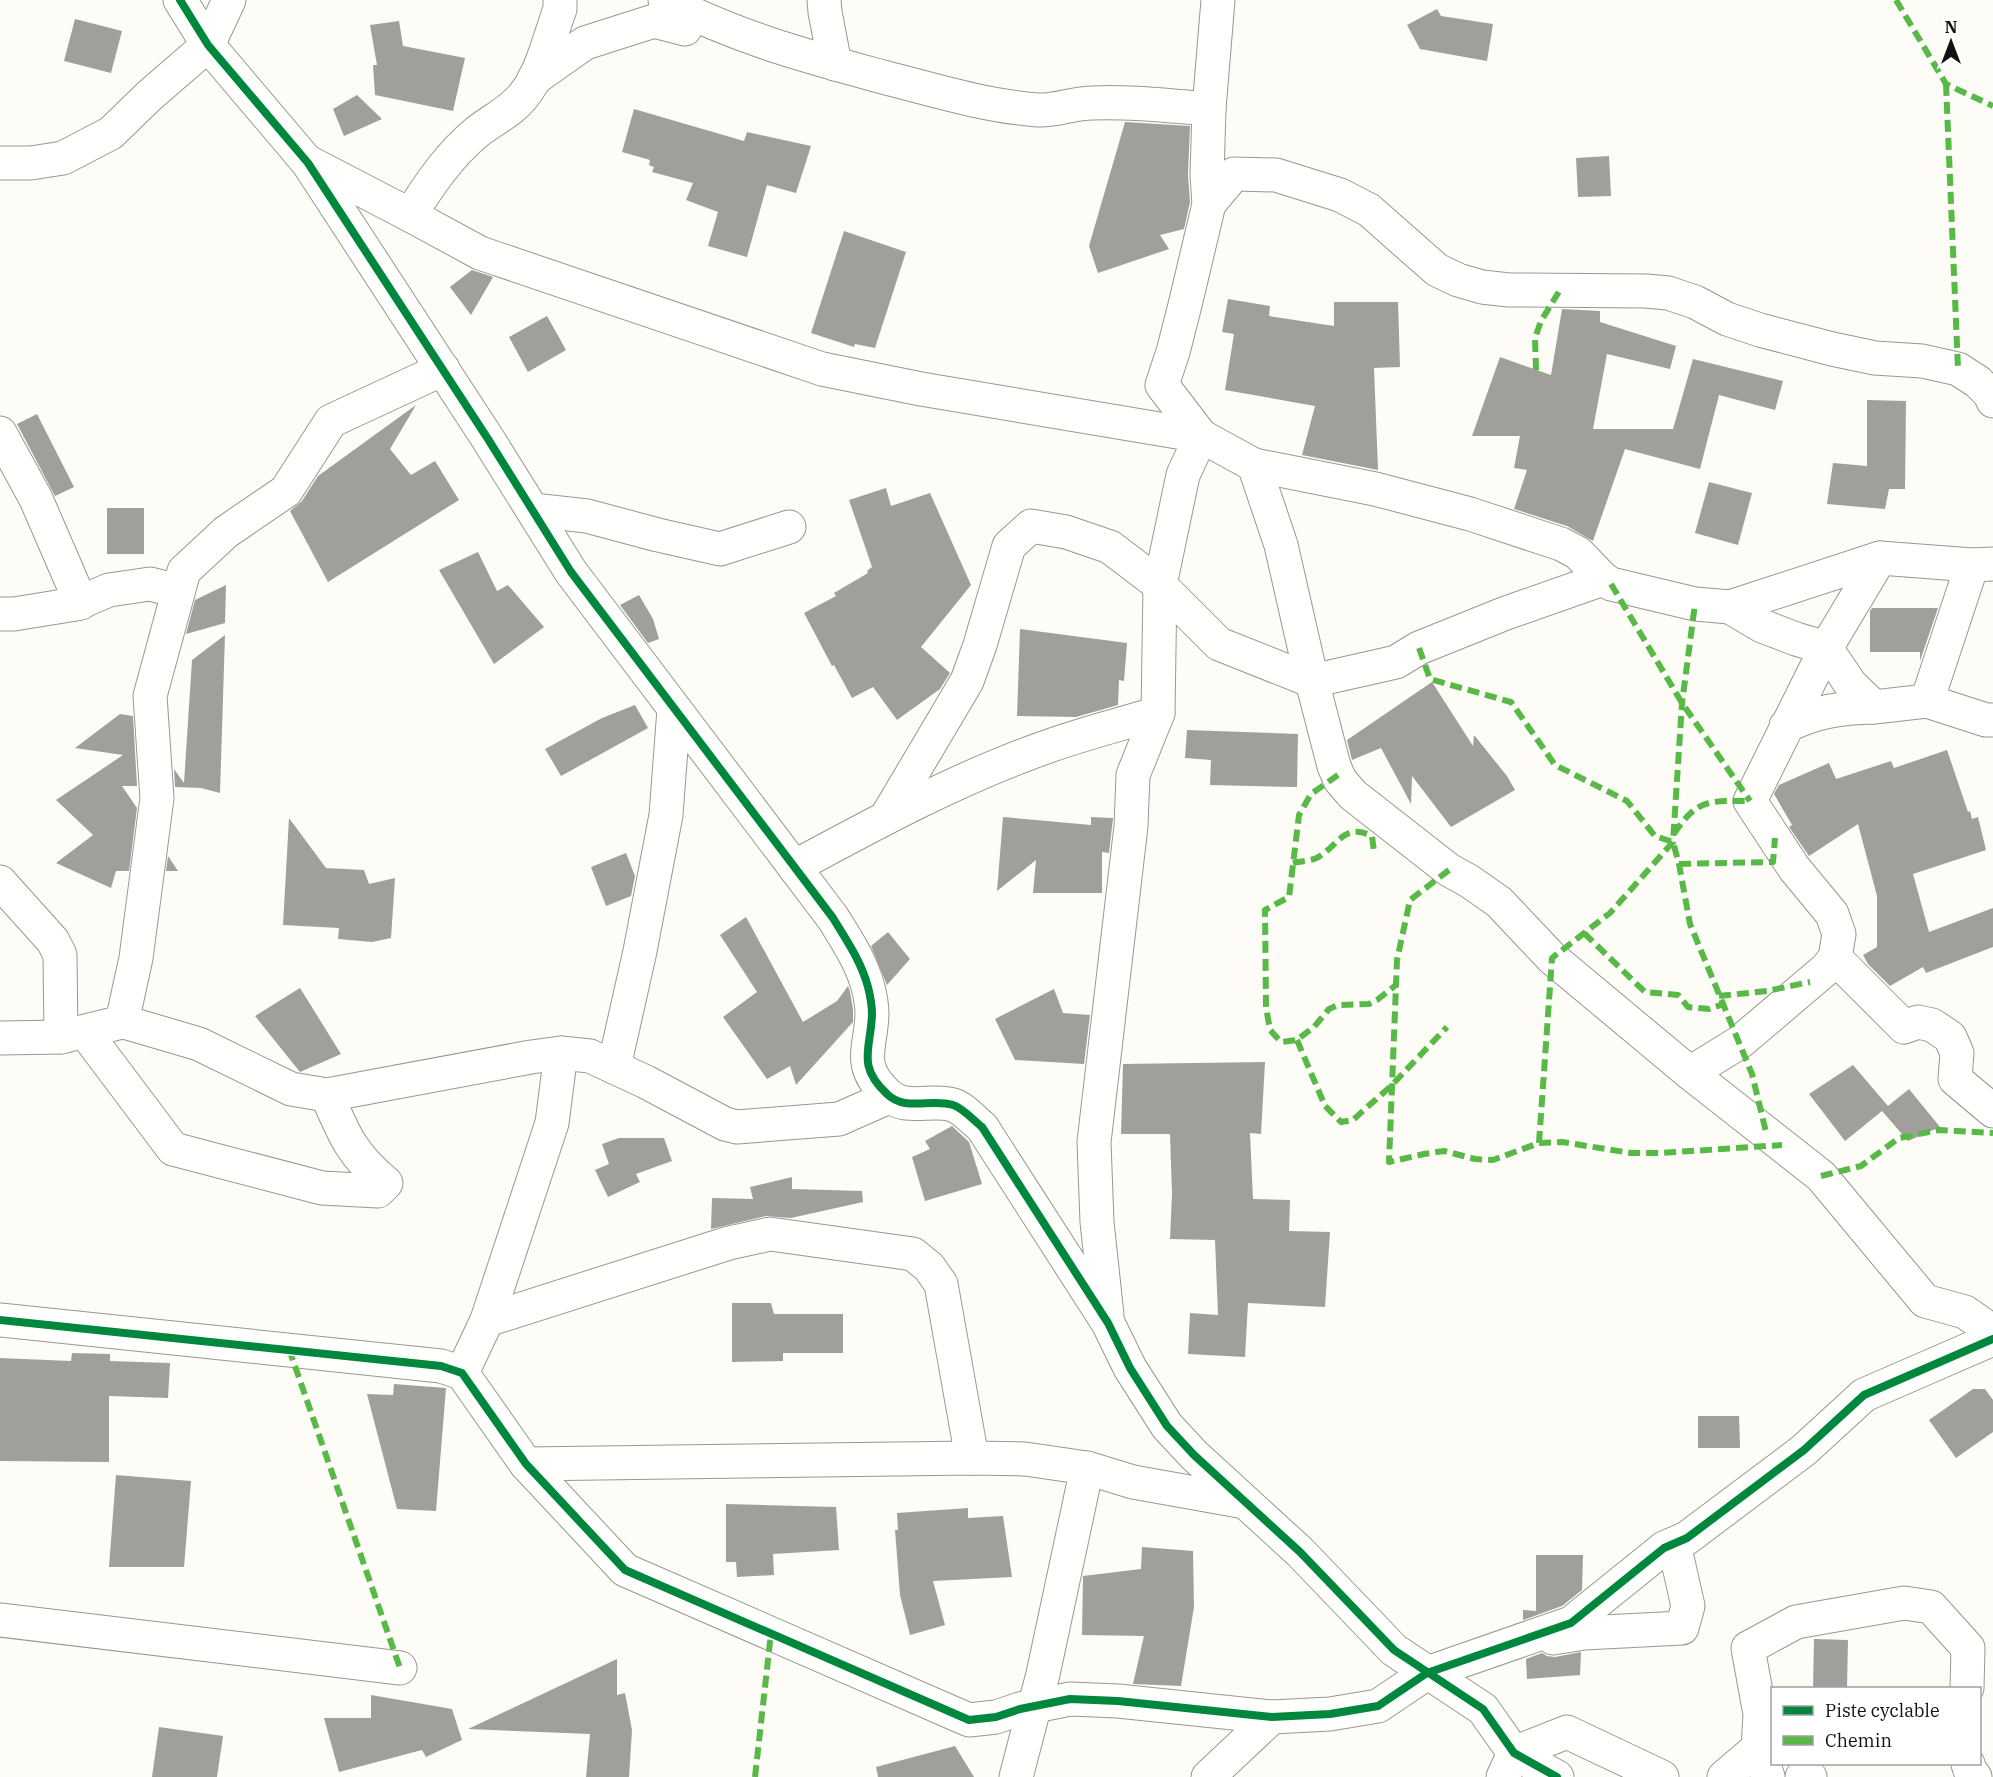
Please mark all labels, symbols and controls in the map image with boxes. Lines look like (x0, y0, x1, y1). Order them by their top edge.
north arrow (1921, 12, 1981, 72)
text: N (1945, 17, 1957, 37)
legend (1771, 1687, 1981, 1765)
text: Piste cyclable (1825, 1699, 1940, 1722)
text: Chemin (1825, 1729, 1892, 1752)

